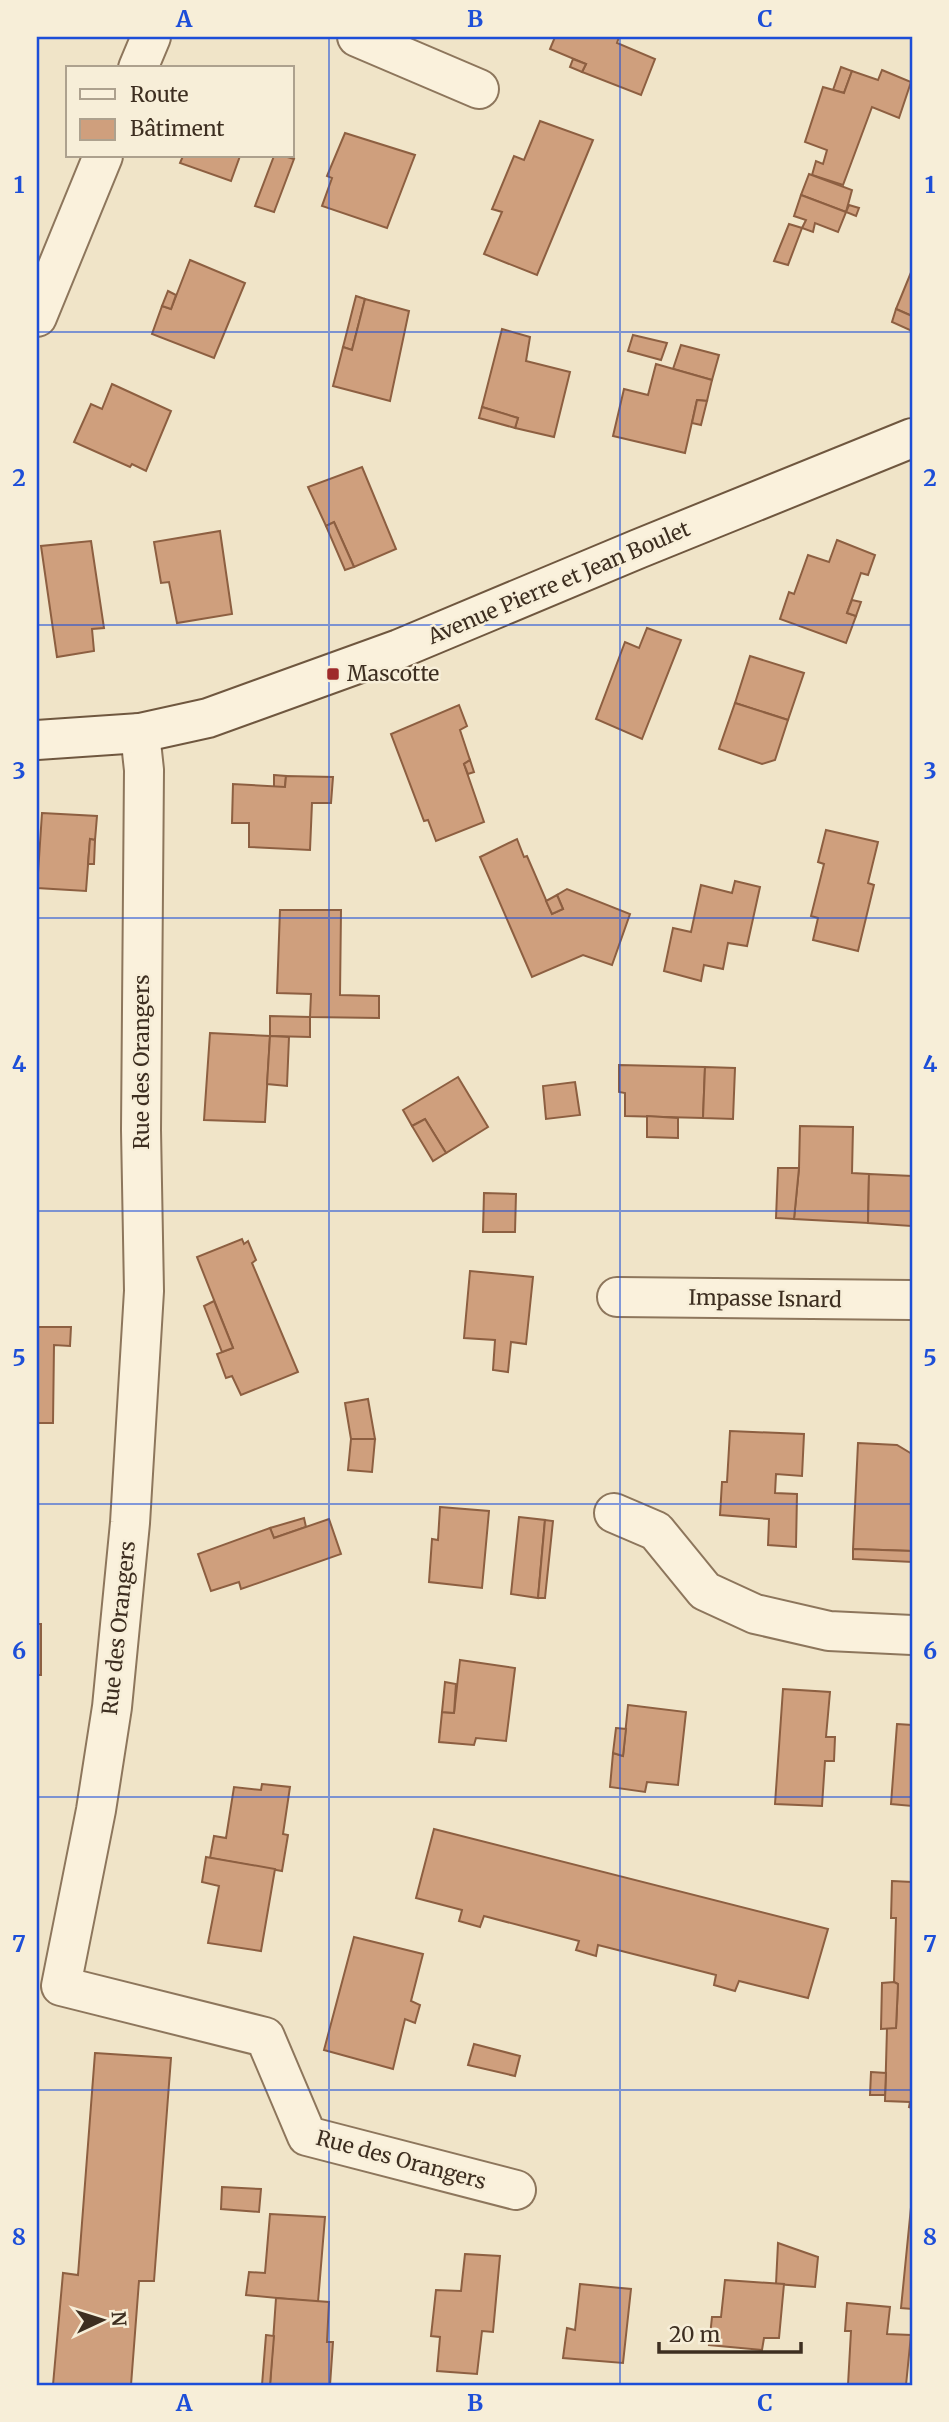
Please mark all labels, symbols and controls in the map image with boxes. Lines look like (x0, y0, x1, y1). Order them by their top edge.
text: A (175, 4, 193, 33)
text: B (467, 4, 483, 33)
text: C (757, 4, 773, 33)
legend (66, 66, 294, 158)
text: Route (130, 81, 188, 108)
text: Bâtiment (130, 115, 224, 142)
text: 1 (14, 170, 25, 199)
text: 1 (925, 170, 936, 199)
text: 2 (12, 463, 26, 492)
text: 2 (923, 463, 937, 492)
street label: Avenue Pierre et Jean Boulet (423, 515, 694, 650)
place label: Mascotte (347, 660, 439, 687)
marker: Mascotte (325, 666, 341, 682)
text: 3 (12, 756, 26, 785)
text: 3 (923, 756, 937, 785)
street label: Rue des Orangers (128, 975, 155, 1149)
text: 4 (12, 1049, 27, 1078)
text: 4 (923, 1049, 938, 1078)
street label: Impasse Isnard (688, 1284, 842, 1313)
text: 5 (12, 1343, 26, 1372)
text: 5 (923, 1343, 937, 1372)
street label: Rue des Orangers (96, 1540, 141, 1716)
text: 6 (12, 1636, 26, 1665)
text: 6 (923, 1636, 937, 1665)
text: 7 (12, 1929, 26, 1958)
text: 7 (923, 1929, 937, 1958)
street label: Rue des Orangers (313, 2124, 489, 2195)
text: 8 (12, 2222, 26, 2251)
text: 8 (923, 2222, 937, 2251)
north arrow (66, 2286, 136, 2356)
text: N (106, 2310, 131, 2327)
scale bar (659, 2310, 800, 2354)
text: 20 m (669, 2321, 721, 2348)
text: A (175, 2388, 193, 2417)
text: B (467, 2388, 483, 2417)
text: C (757, 2388, 773, 2417)

